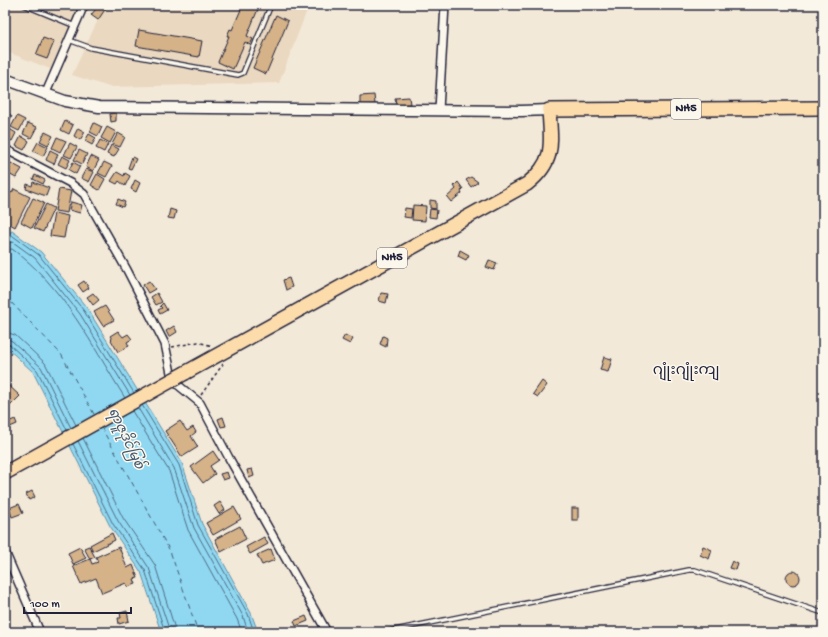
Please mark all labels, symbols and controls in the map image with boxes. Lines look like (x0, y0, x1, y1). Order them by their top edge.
road number: NH5 (671, 99, 701, 119)
road number: NH5 (377, 248, 407, 268)
district label: ဂျုံးဂျုံးကျ (653, 362, 719, 381)
water label: ရာဇူဒိုင်မြစ် (102, 404, 151, 474)
scale bar (24, 589, 131, 615)
text: 100 m (29, 598, 60, 612)

